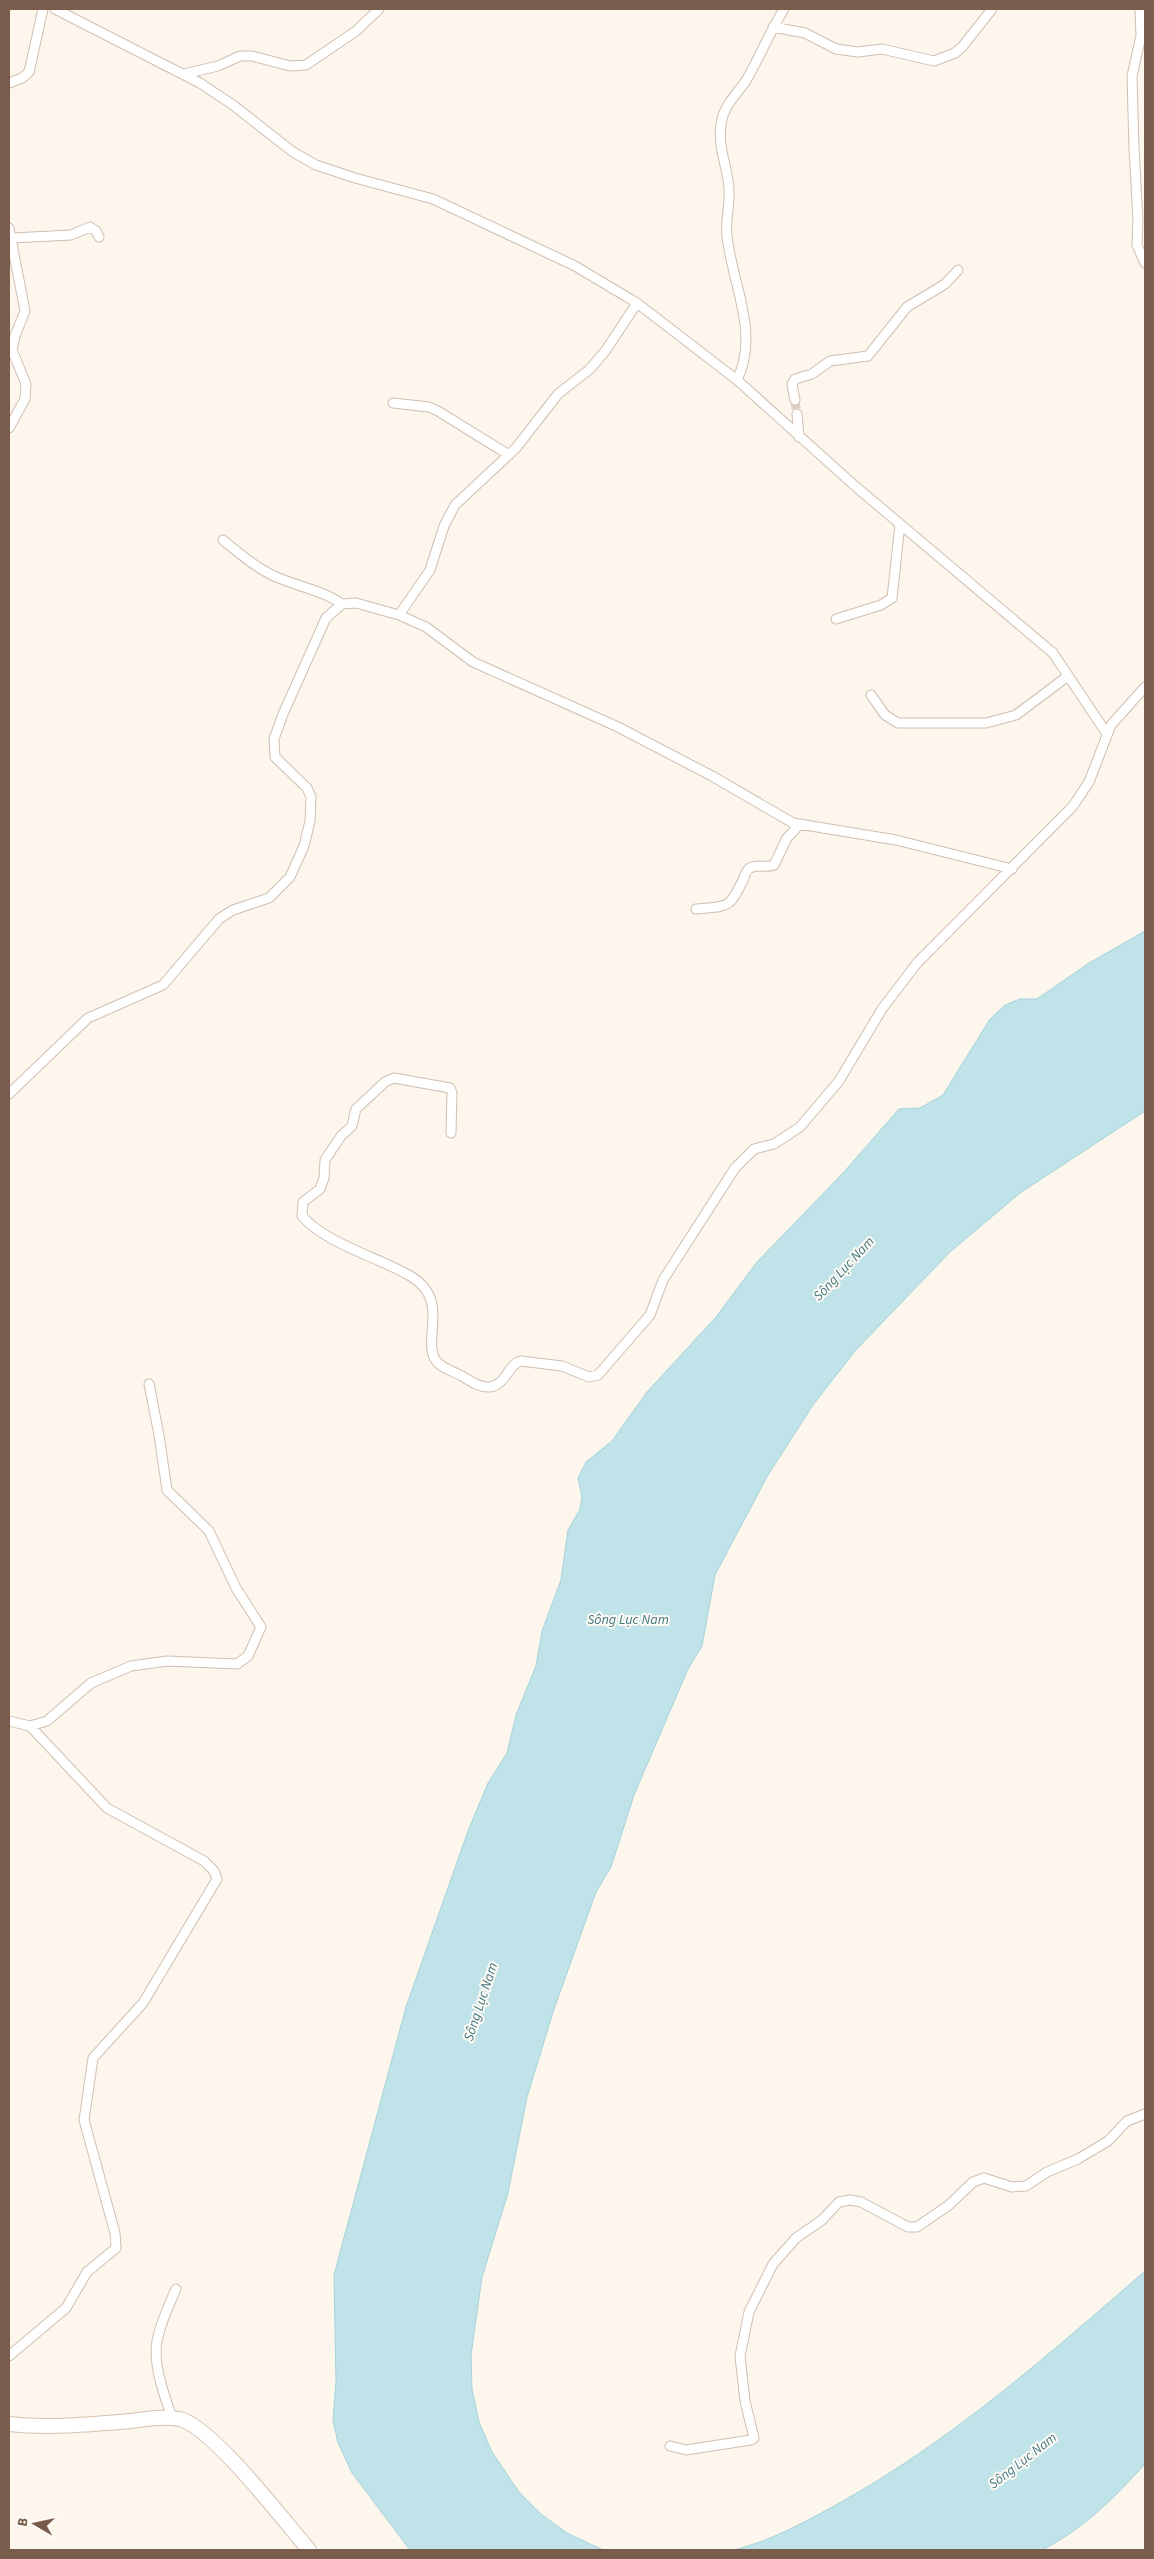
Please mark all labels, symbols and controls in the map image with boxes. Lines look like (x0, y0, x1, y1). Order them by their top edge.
water label: Sông Lục Nam (809, 1232, 879, 1306)
water label: Sông Lục Nam (587, 1610, 669, 1630)
water label: Sông Lục Nam (459, 1960, 503, 2044)
water label: Sông Lục Nam (985, 2428, 1061, 2494)
north arrow (10, 2499, 60, 2549)
text: B (13, 2516, 34, 2528)

